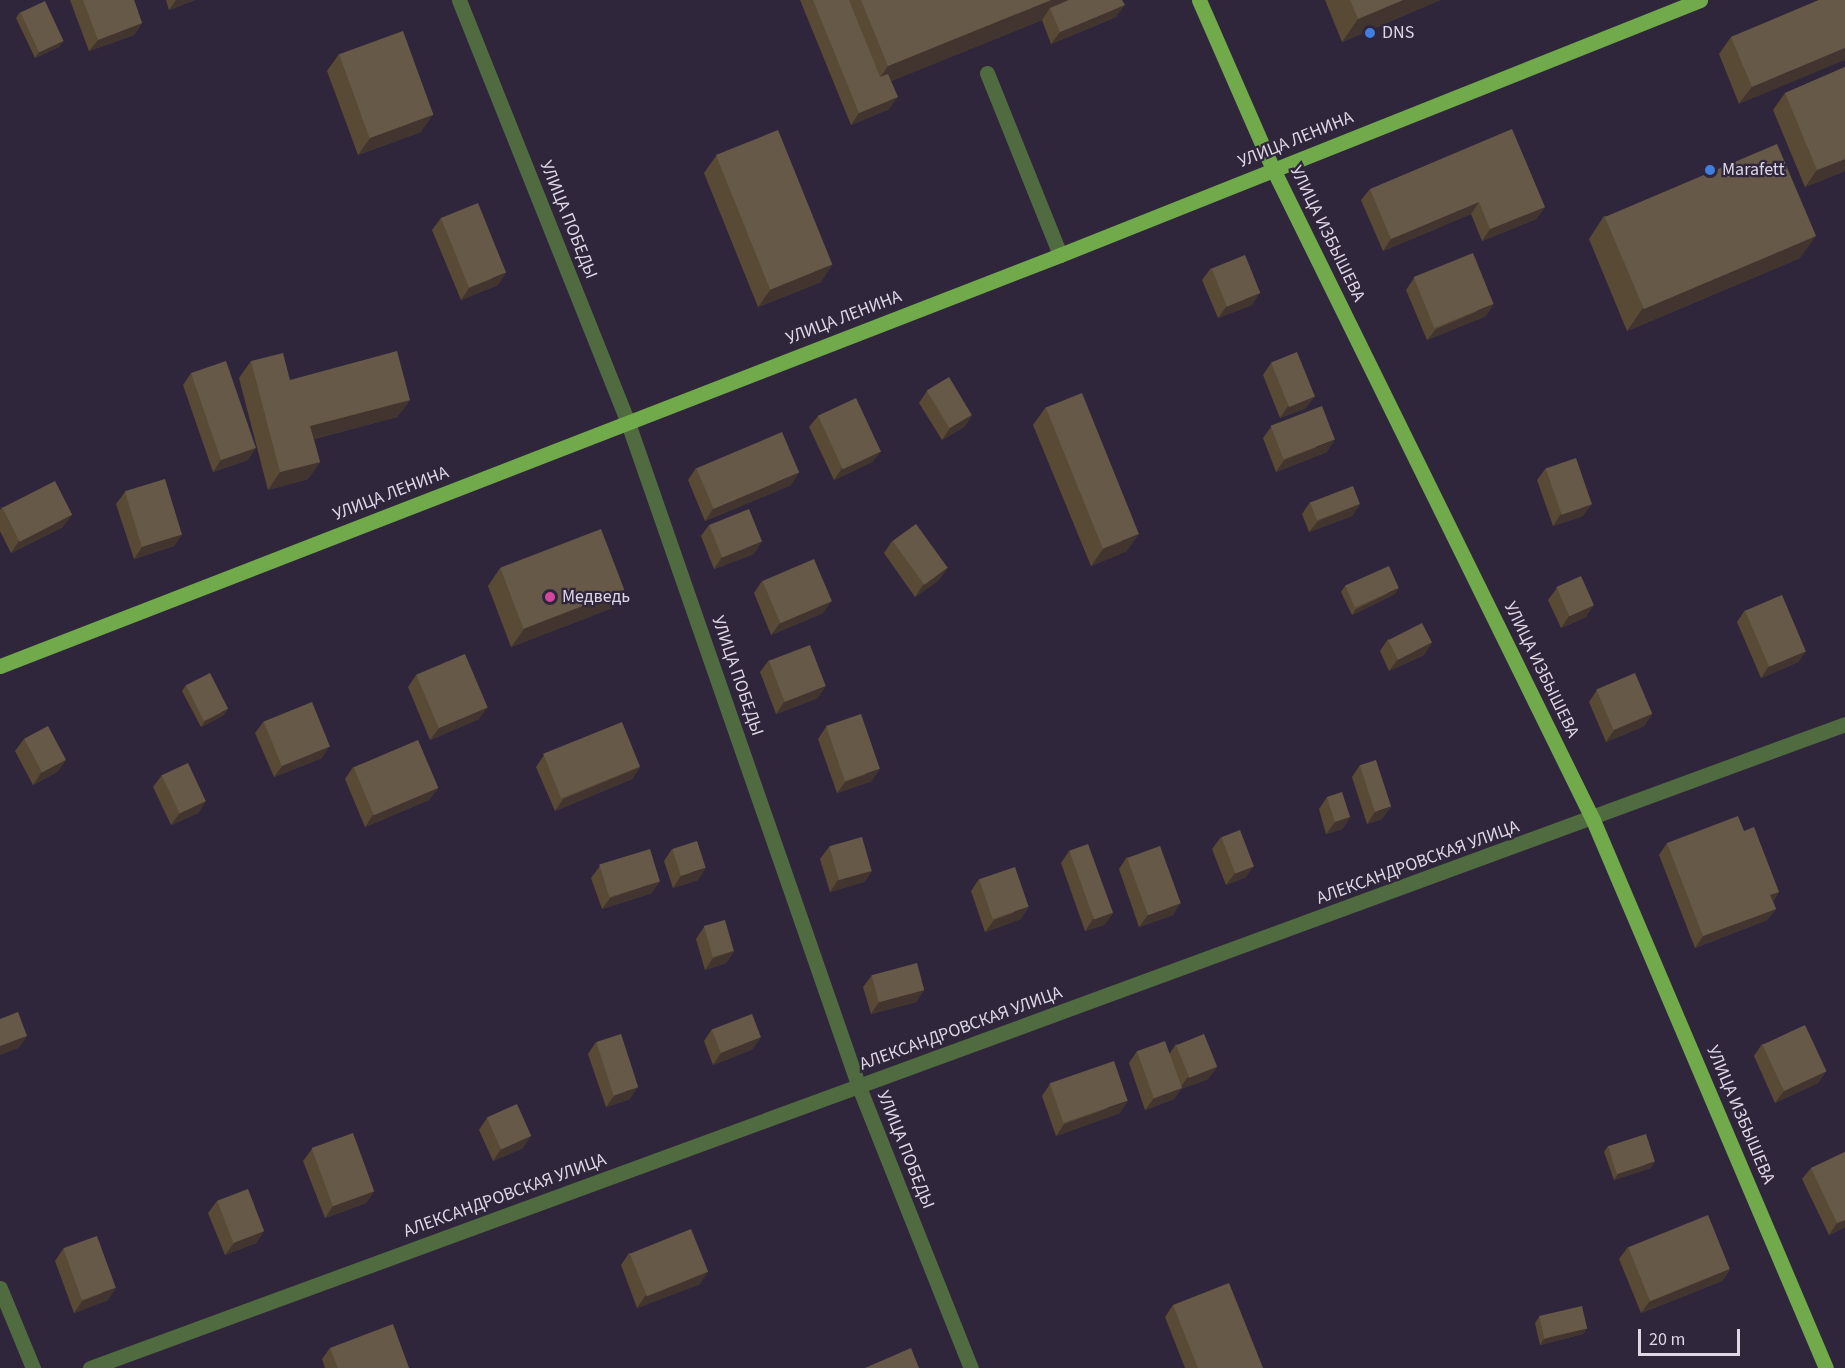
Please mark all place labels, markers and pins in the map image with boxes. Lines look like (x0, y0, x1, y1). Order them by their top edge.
place label: DNS (1382, 22, 1414, 44)
marker: DNS (1363, 26, 1377, 40)
place label: Marafett (1722, 159, 1785, 181)
marker: Marafett (1703, 163, 1717, 177)
place label: Медведь (562, 586, 630, 608)
marker: Медведь (543, 590, 557, 604)

